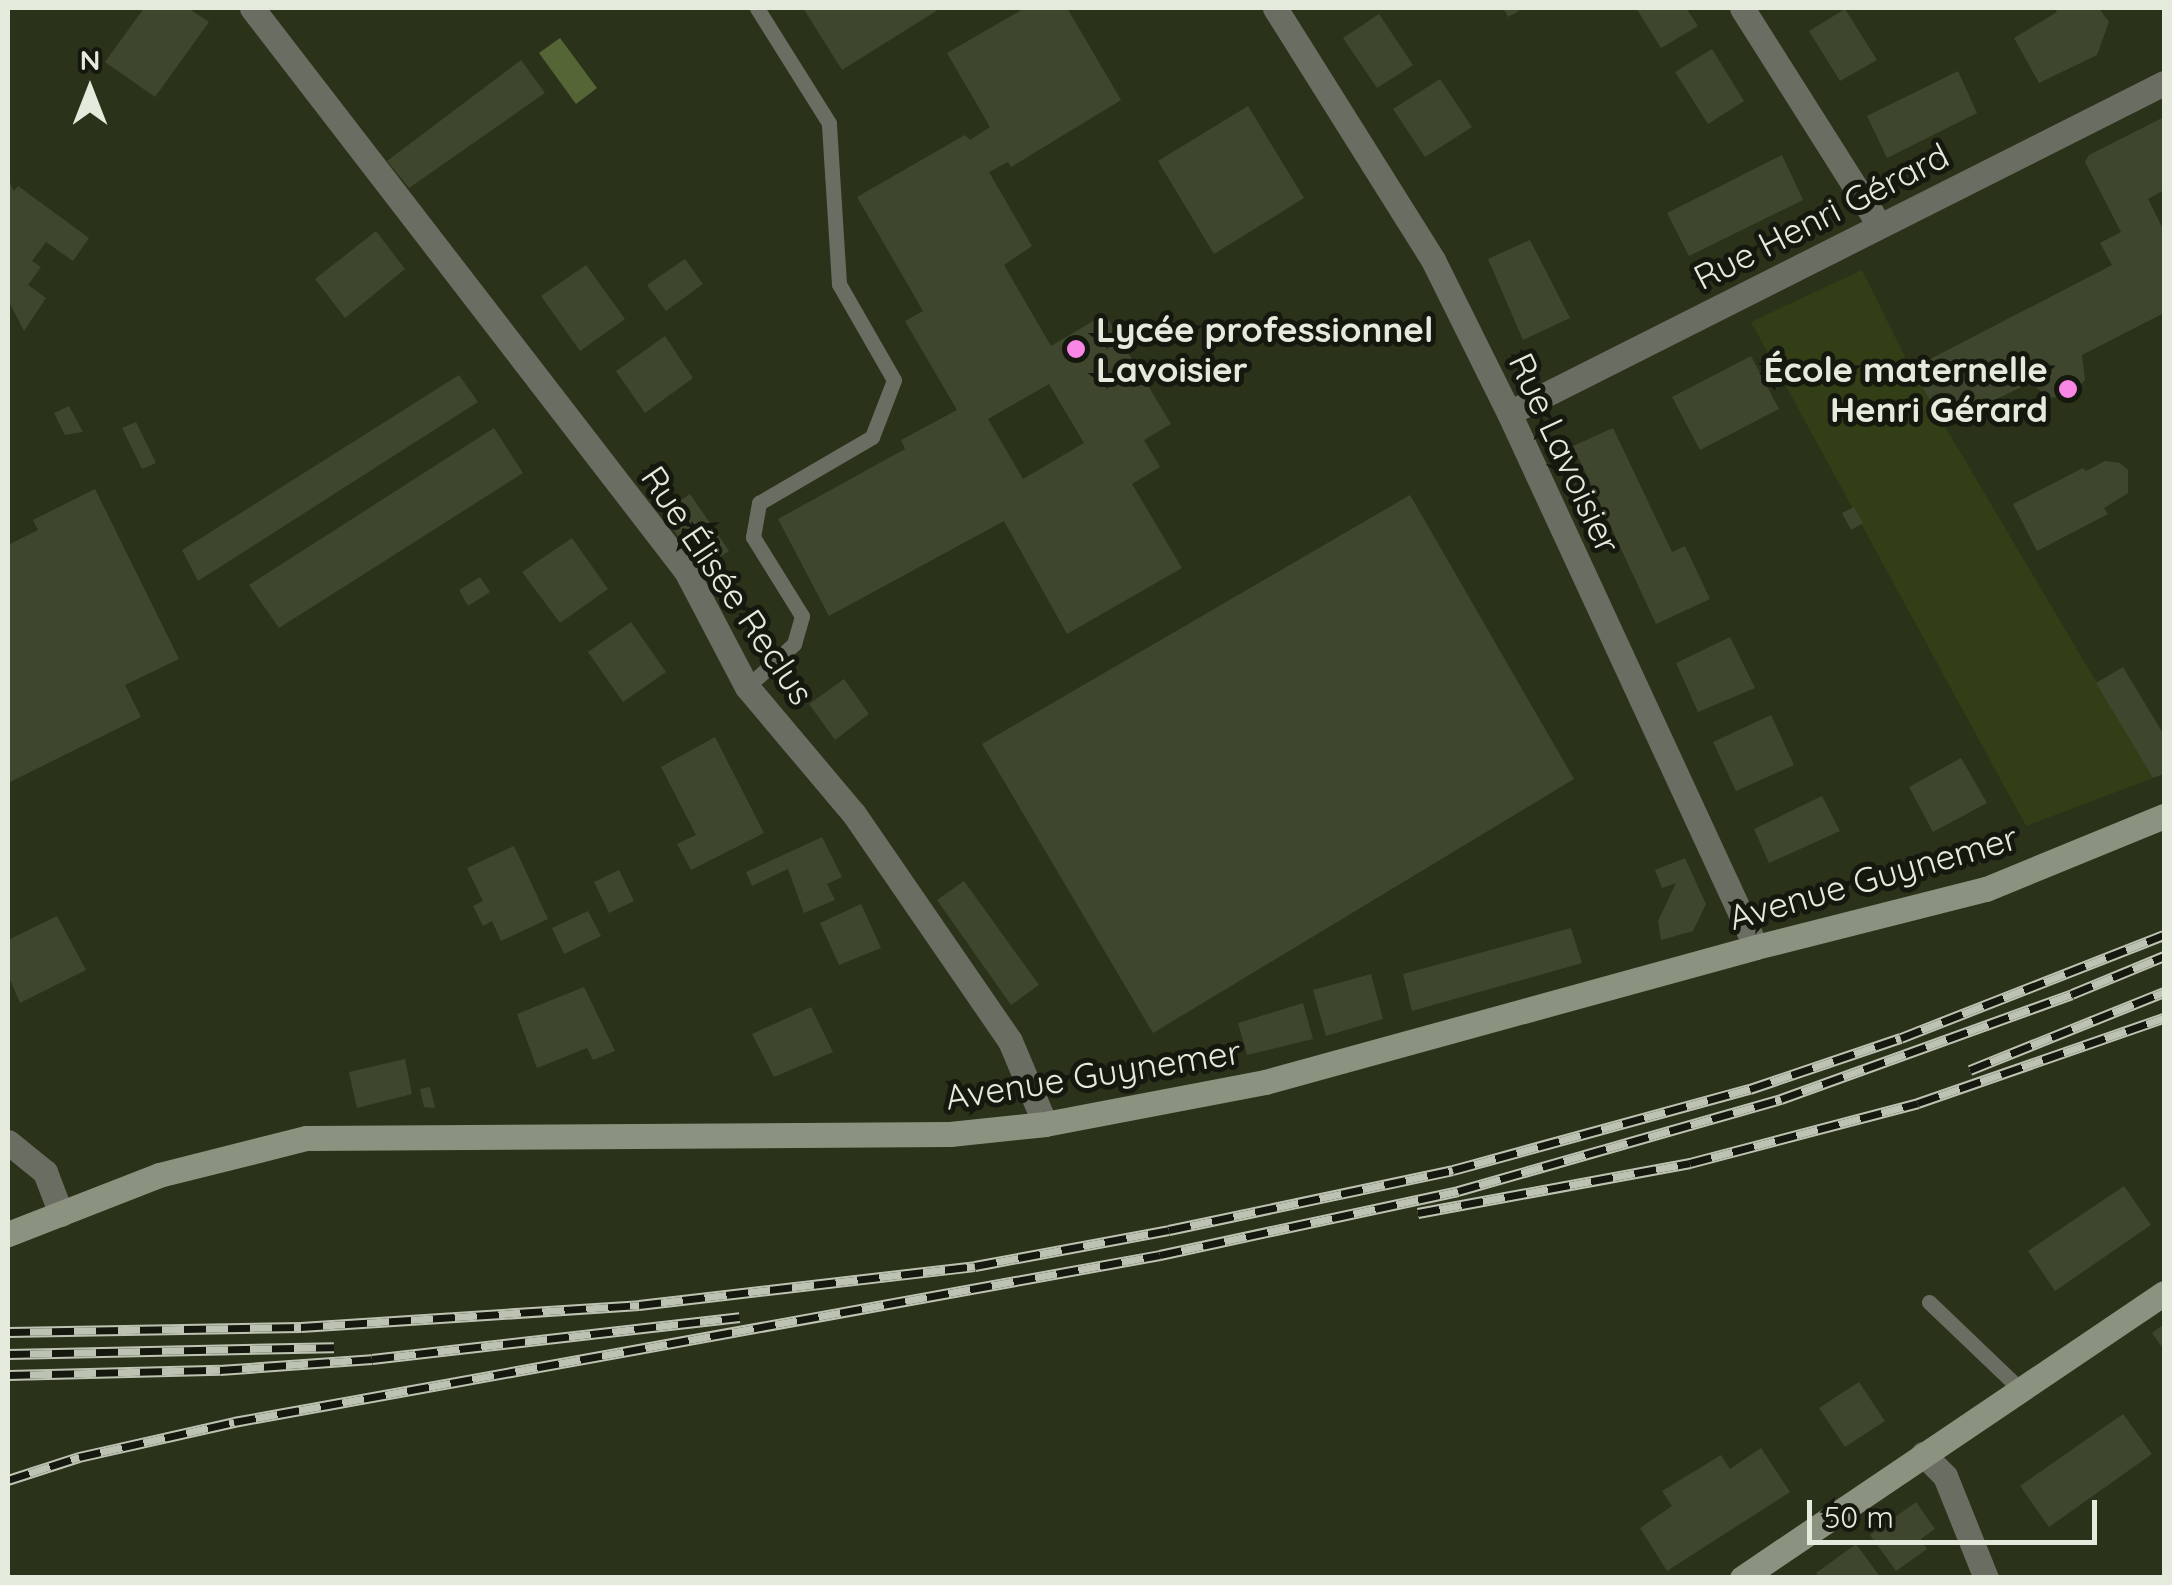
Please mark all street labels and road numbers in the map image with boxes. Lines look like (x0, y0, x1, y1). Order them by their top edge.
street label: Rue Henri Gérard (1687, 134, 1955, 298)
street label: Rue Lavoisier (1500, 346, 1630, 560)
street label: Rue Élisée Reclus (633, 458, 823, 712)
street label: Avenue Guynemer (1724, 816, 2022, 938)
street label: Avenue Guynemer (942, 1030, 1244, 1118)

